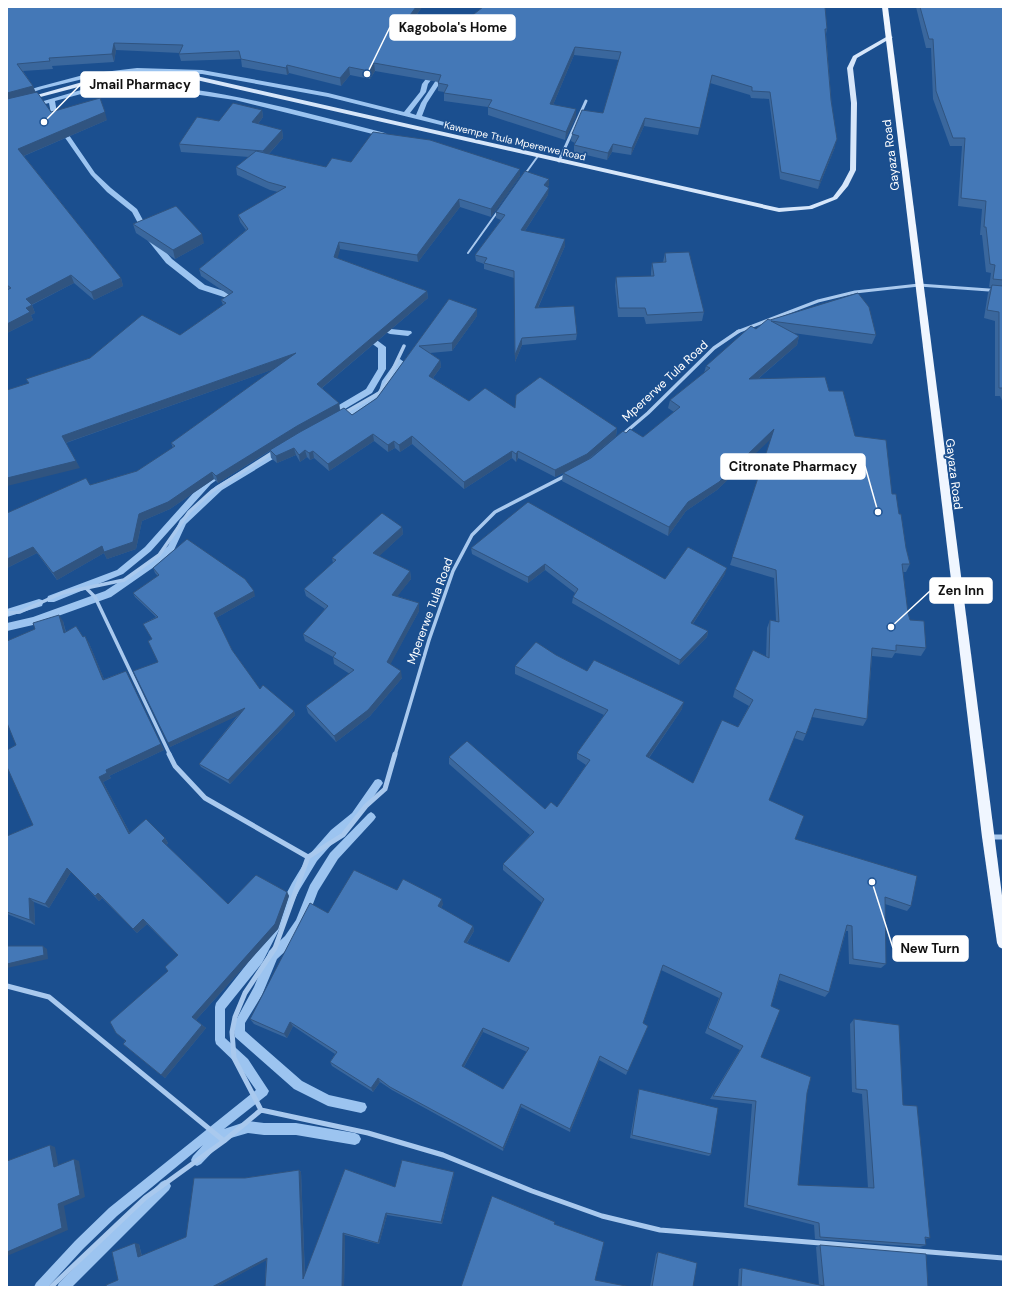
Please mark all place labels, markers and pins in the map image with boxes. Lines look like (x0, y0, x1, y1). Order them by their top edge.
callout: Kagobola's Home (390, 15, 515, 40)
callout: Jmail Pharmacy (81, 72, 199, 97)
callout: Citronate Pharmacy (721, 454, 865, 479)
callout: Zen Inn (930, 578, 992, 603)
callout: New Turn (893, 936, 968, 961)

